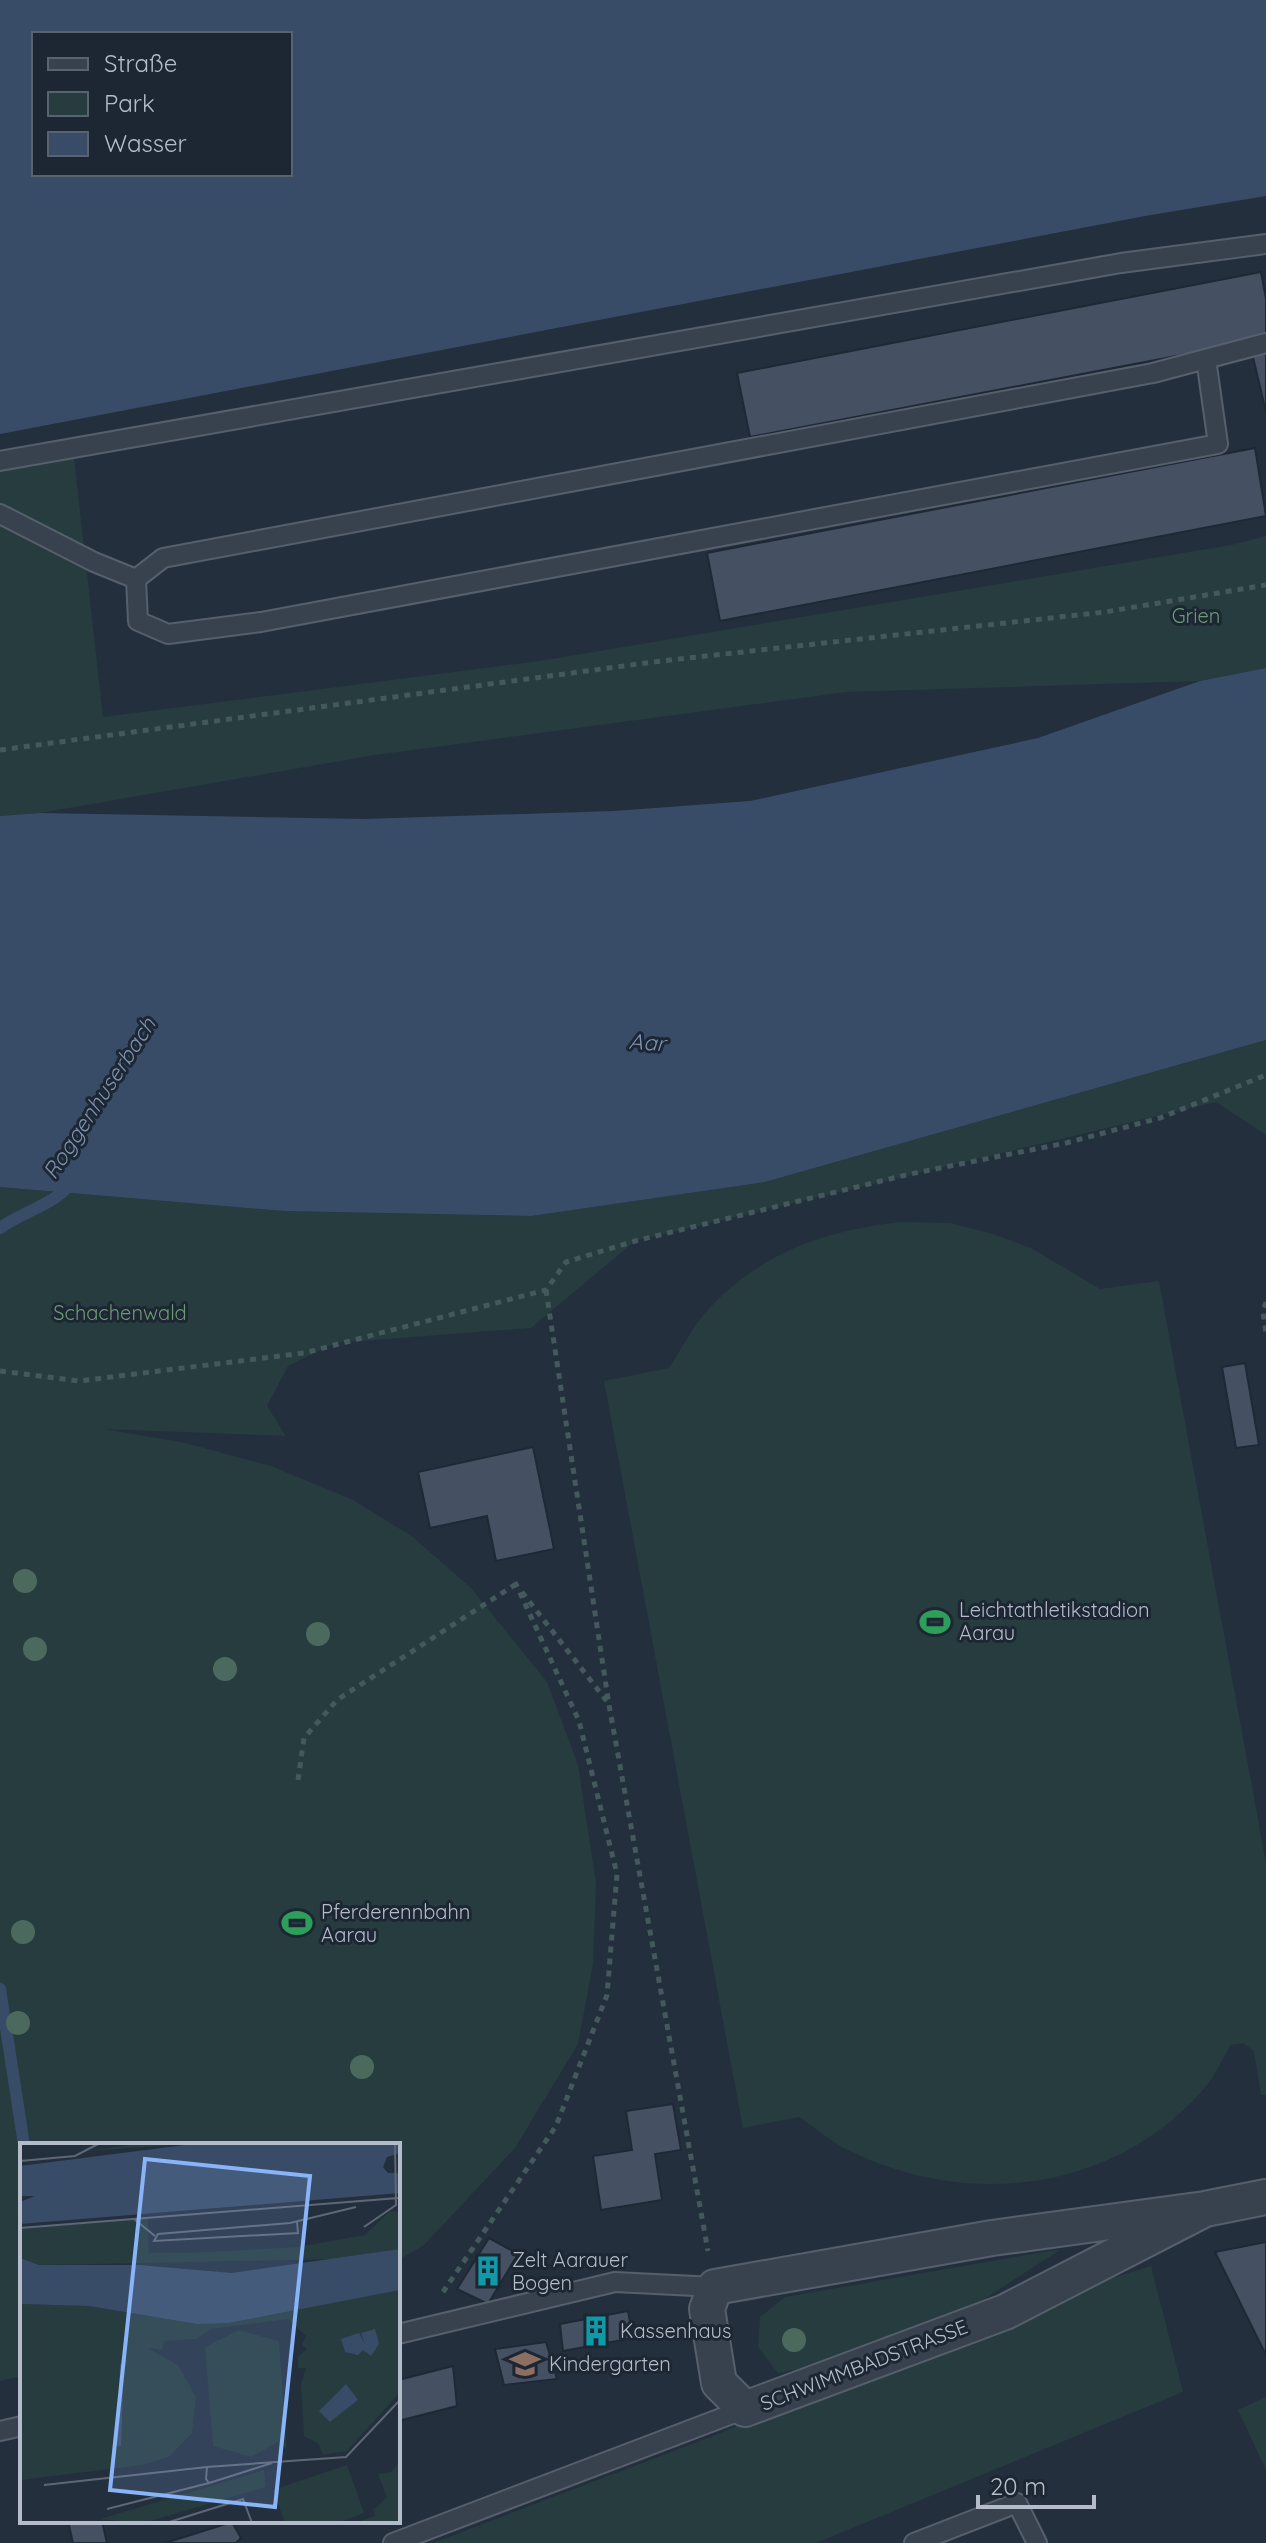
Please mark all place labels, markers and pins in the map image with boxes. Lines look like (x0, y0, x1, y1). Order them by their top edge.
place label: Leichtathletikstadion Aarau (959, 1597, 1150, 1645)
sports icon: Leichtathletikstadion Aarau (918, 1605, 952, 1639)
place label: Pferderennbahn Aarau (321, 1899, 470, 1947)
sports icon: Pferderennbahn Aarau (280, 1906, 314, 1940)
place label: Zelt Aarauer Bogen (512, 2247, 628, 2295)
building icon: Zelt Aarauer Bogen (471, 2254, 505, 2288)
building icon: Kassenhaus (579, 2314, 613, 2348)
place label: Kassenhaus (620, 2318, 731, 2343)
school or university icon: Kindergarten (508, 2347, 542, 2381)
place label: Kindergarten (549, 2351, 671, 2376)

